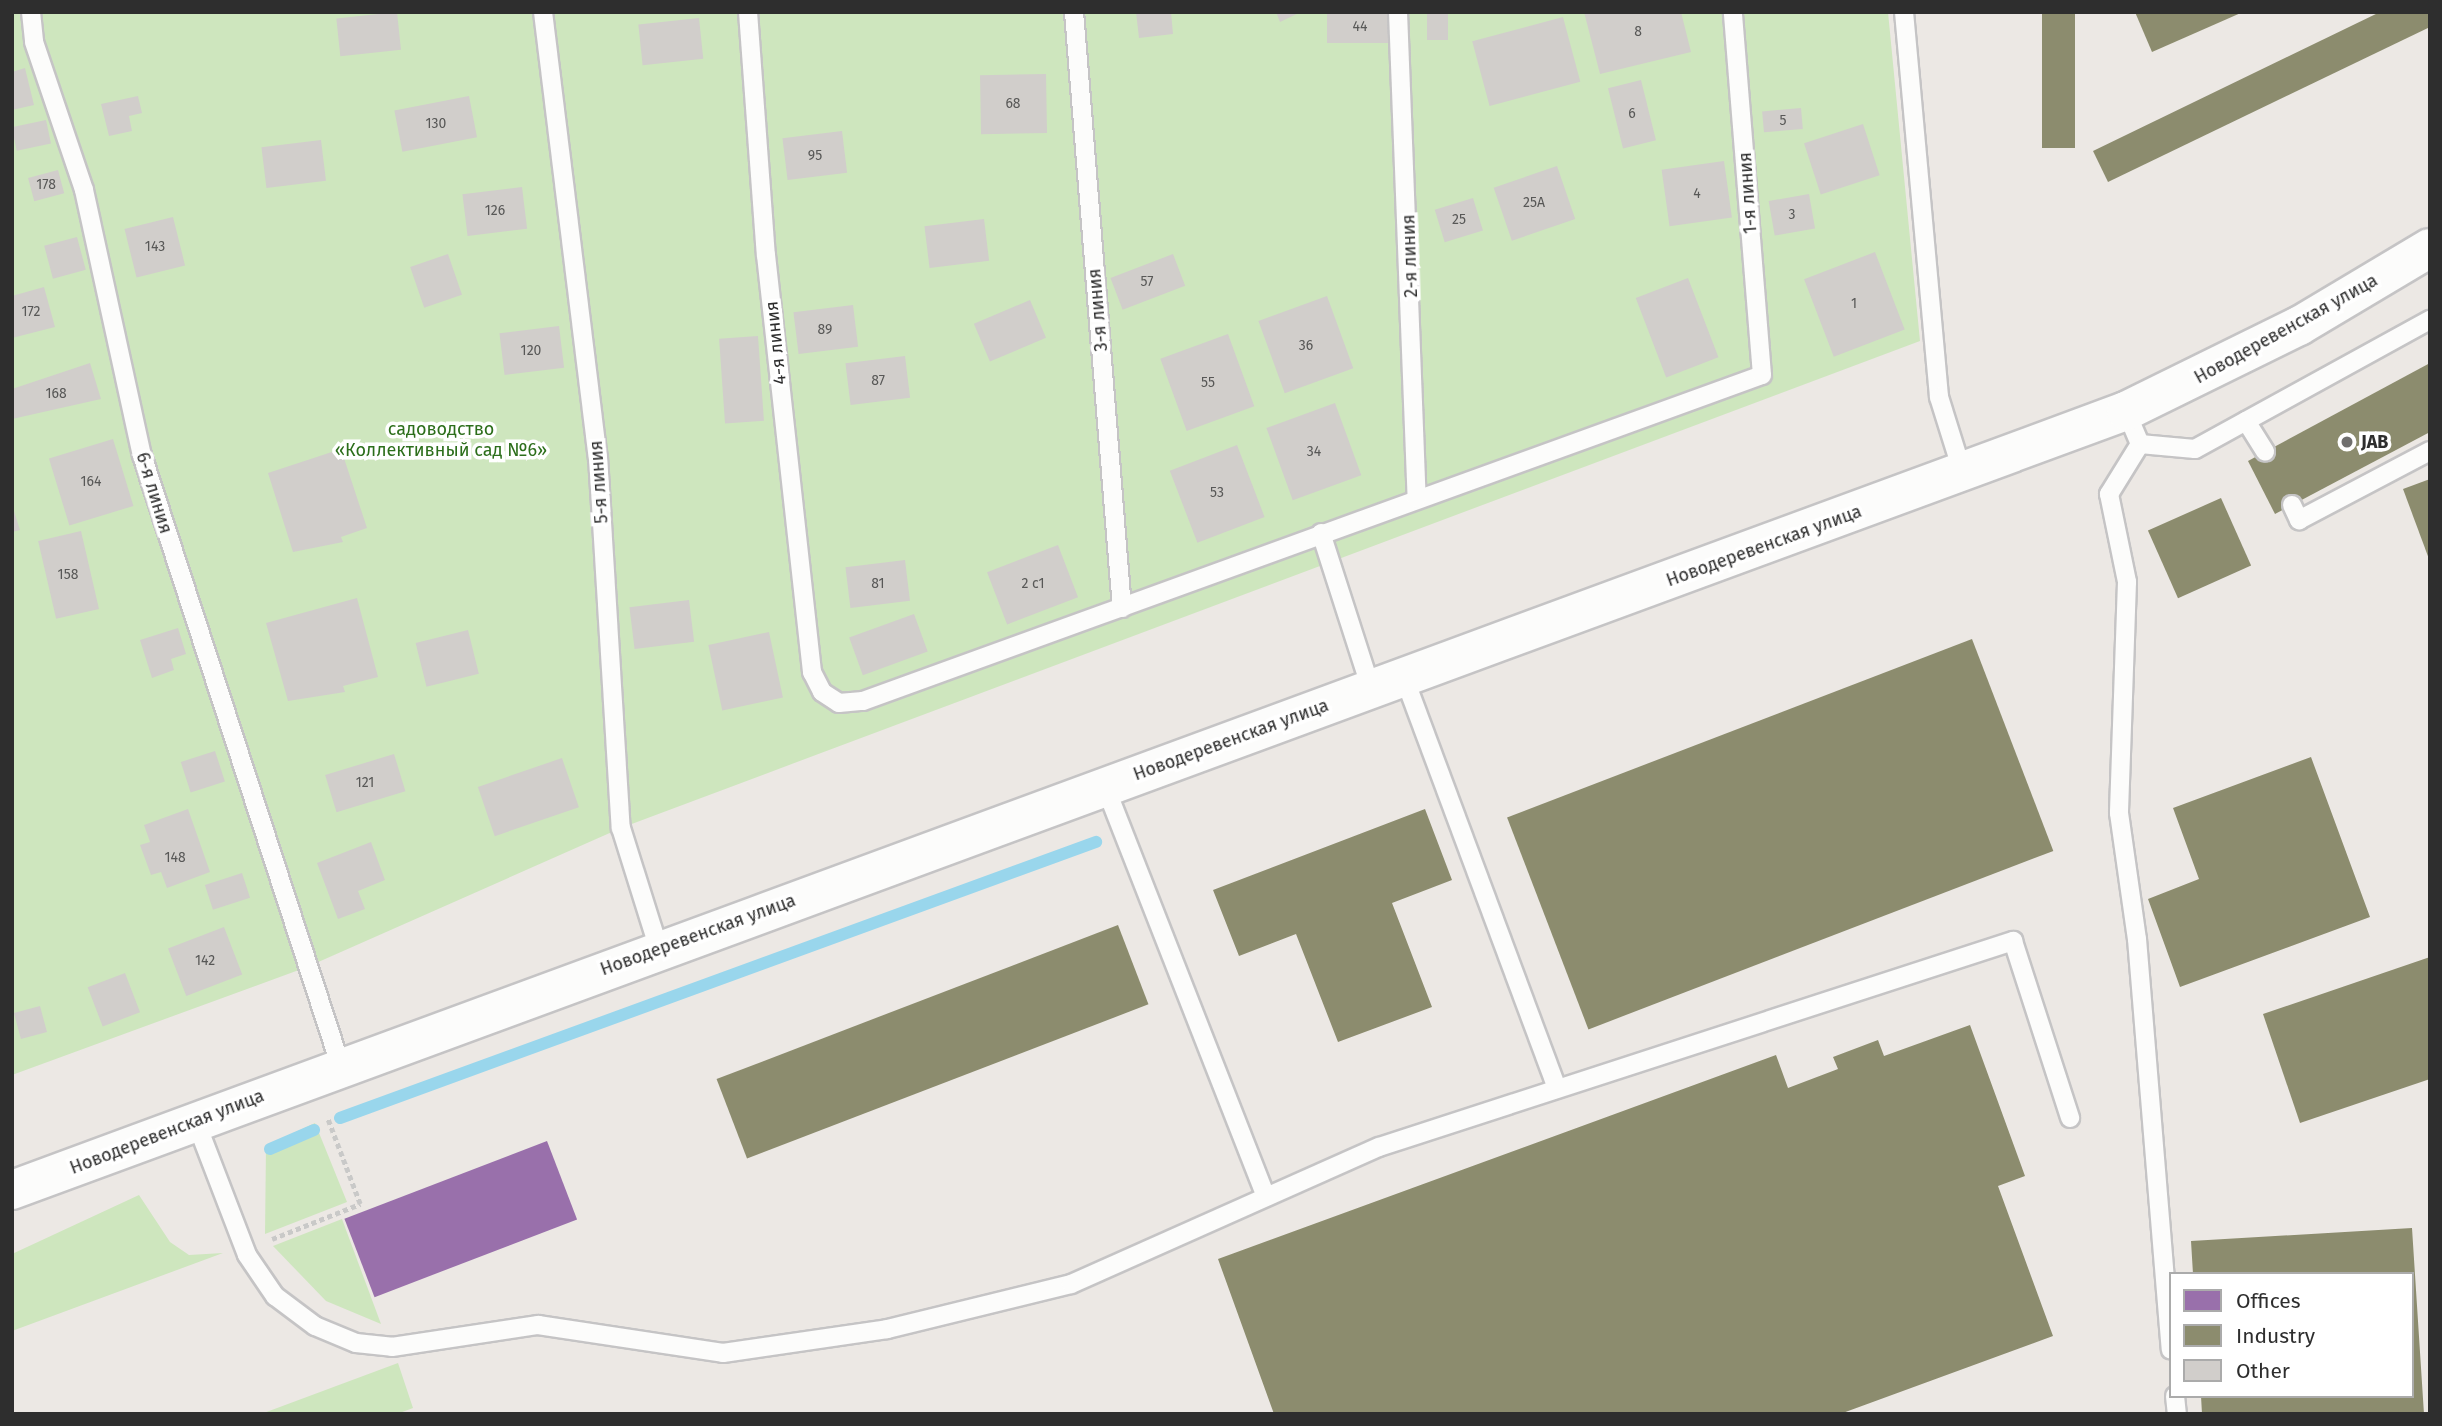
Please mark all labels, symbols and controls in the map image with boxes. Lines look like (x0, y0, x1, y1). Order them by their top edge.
house number: 44 (1353, 19, 1367, 35)
house number: 8 (1634, 24, 1642, 40)
house number: 68 (1005, 96, 1021, 112)
house number: 6 (1628, 106, 1636, 122)
house number: 5 (1779, 113, 1787, 129)
house number: 130 (426, 116, 446, 132)
house number: 95 (808, 148, 822, 164)
street label: 1-я линия (1734, 151, 1762, 235)
house number: 178 (36, 177, 56, 193)
house number: 4 (1693, 186, 1701, 202)
house number: 25А (1523, 195, 1545, 211)
house number: 126 (485, 203, 505, 219)
house number: 3 (1789, 207, 1795, 223)
house number: 25 (1452, 212, 1466, 228)
street label: 2-я линия (1398, 214, 1422, 298)
house number: 143 (145, 239, 165, 255)
street label: 3-я линия (1084, 268, 1112, 352)
street label: Новодеревенская улица (2191, 270, 2381, 388)
house number: 57 (1141, 274, 1153, 290)
house number: 1 (1851, 296, 1857, 312)
street label: 4-я линия (761, 300, 791, 386)
house number: 172 (22, 304, 40, 320)
house number: 89 (818, 322, 832, 338)
house number: 36 (1299, 338, 1313, 354)
house number: 120 (521, 343, 541, 359)
house number: 87 (871, 373, 885, 389)
house number: 55 (1201, 375, 1215, 391)
house number: 168 (45, 386, 67, 402)
park label: садоводство «Коллективный сад №6» (335, 419, 547, 462)
place label: JAB (2361, 431, 2388, 453)
marker: JAB (2339, 434, 2355, 450)
street label: 5-я линия (585, 440, 613, 524)
house number: 34 (1307, 444, 1321, 460)
street label: 6-я линия (131, 450, 177, 536)
house number: 164 (81, 474, 101, 490)
house number: 53 (1210, 485, 1224, 501)
street label: Новодеревенская улица (1663, 501, 1865, 591)
house number: 158 (58, 567, 78, 583)
house number: 81 (871, 576, 885, 592)
house number: 2 с1 (1021, 576, 1045, 592)
street label: Новодеревенская улица (1130, 695, 1332, 785)
house number: 121 (356, 775, 374, 791)
house number: 148 (164, 850, 186, 866)
street label: Новодеревенская улица (597, 890, 799, 980)
house number: 142 (195, 953, 215, 969)
street label: Новодеревенская улица (67, 1085, 267, 1179)
legend (2169, 1272, 2414, 1398)
text: Offices (2236, 1288, 2301, 1314)
text: Industry (2236, 1323, 2315, 1349)
text: Other (2236, 1358, 2290, 1384)

